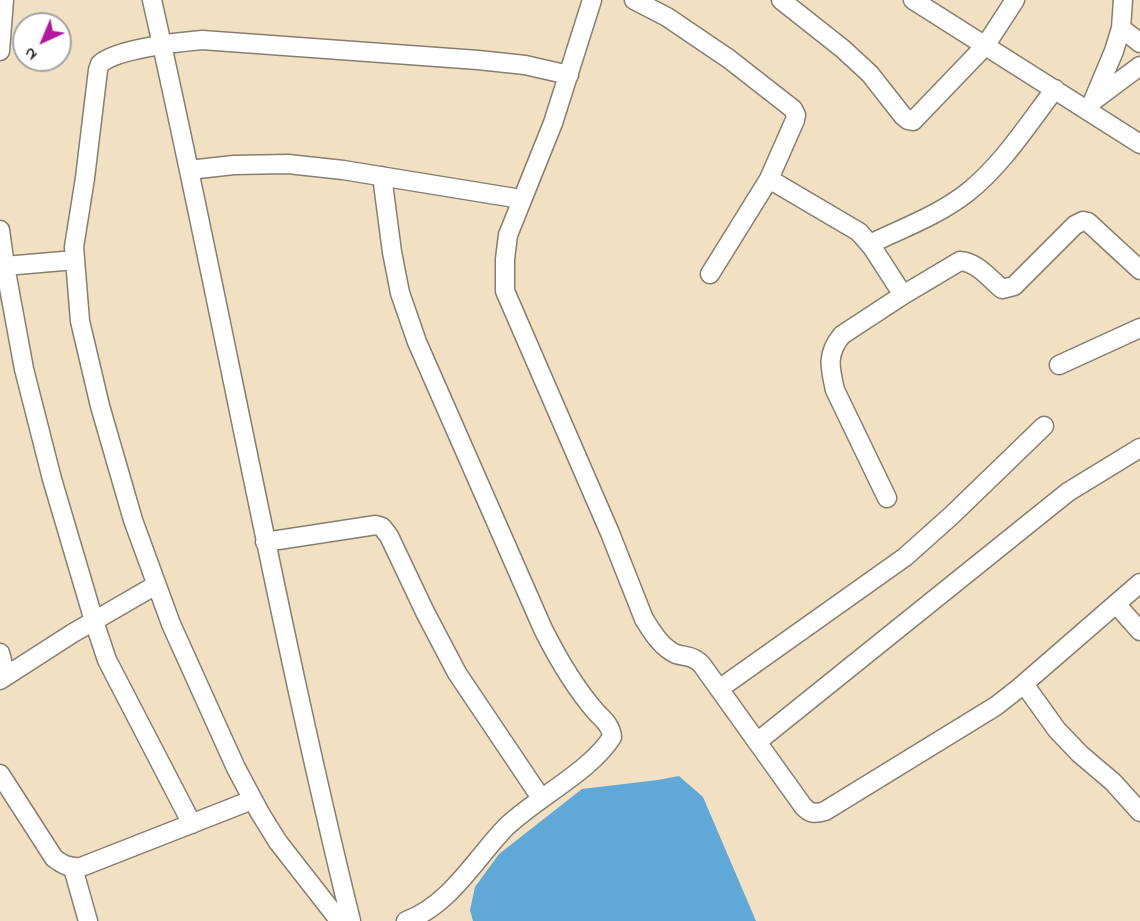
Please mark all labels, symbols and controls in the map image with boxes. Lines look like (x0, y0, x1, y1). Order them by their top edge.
north arrow (12, 12, 72, 72)
text: N (19, 41, 43, 66)

